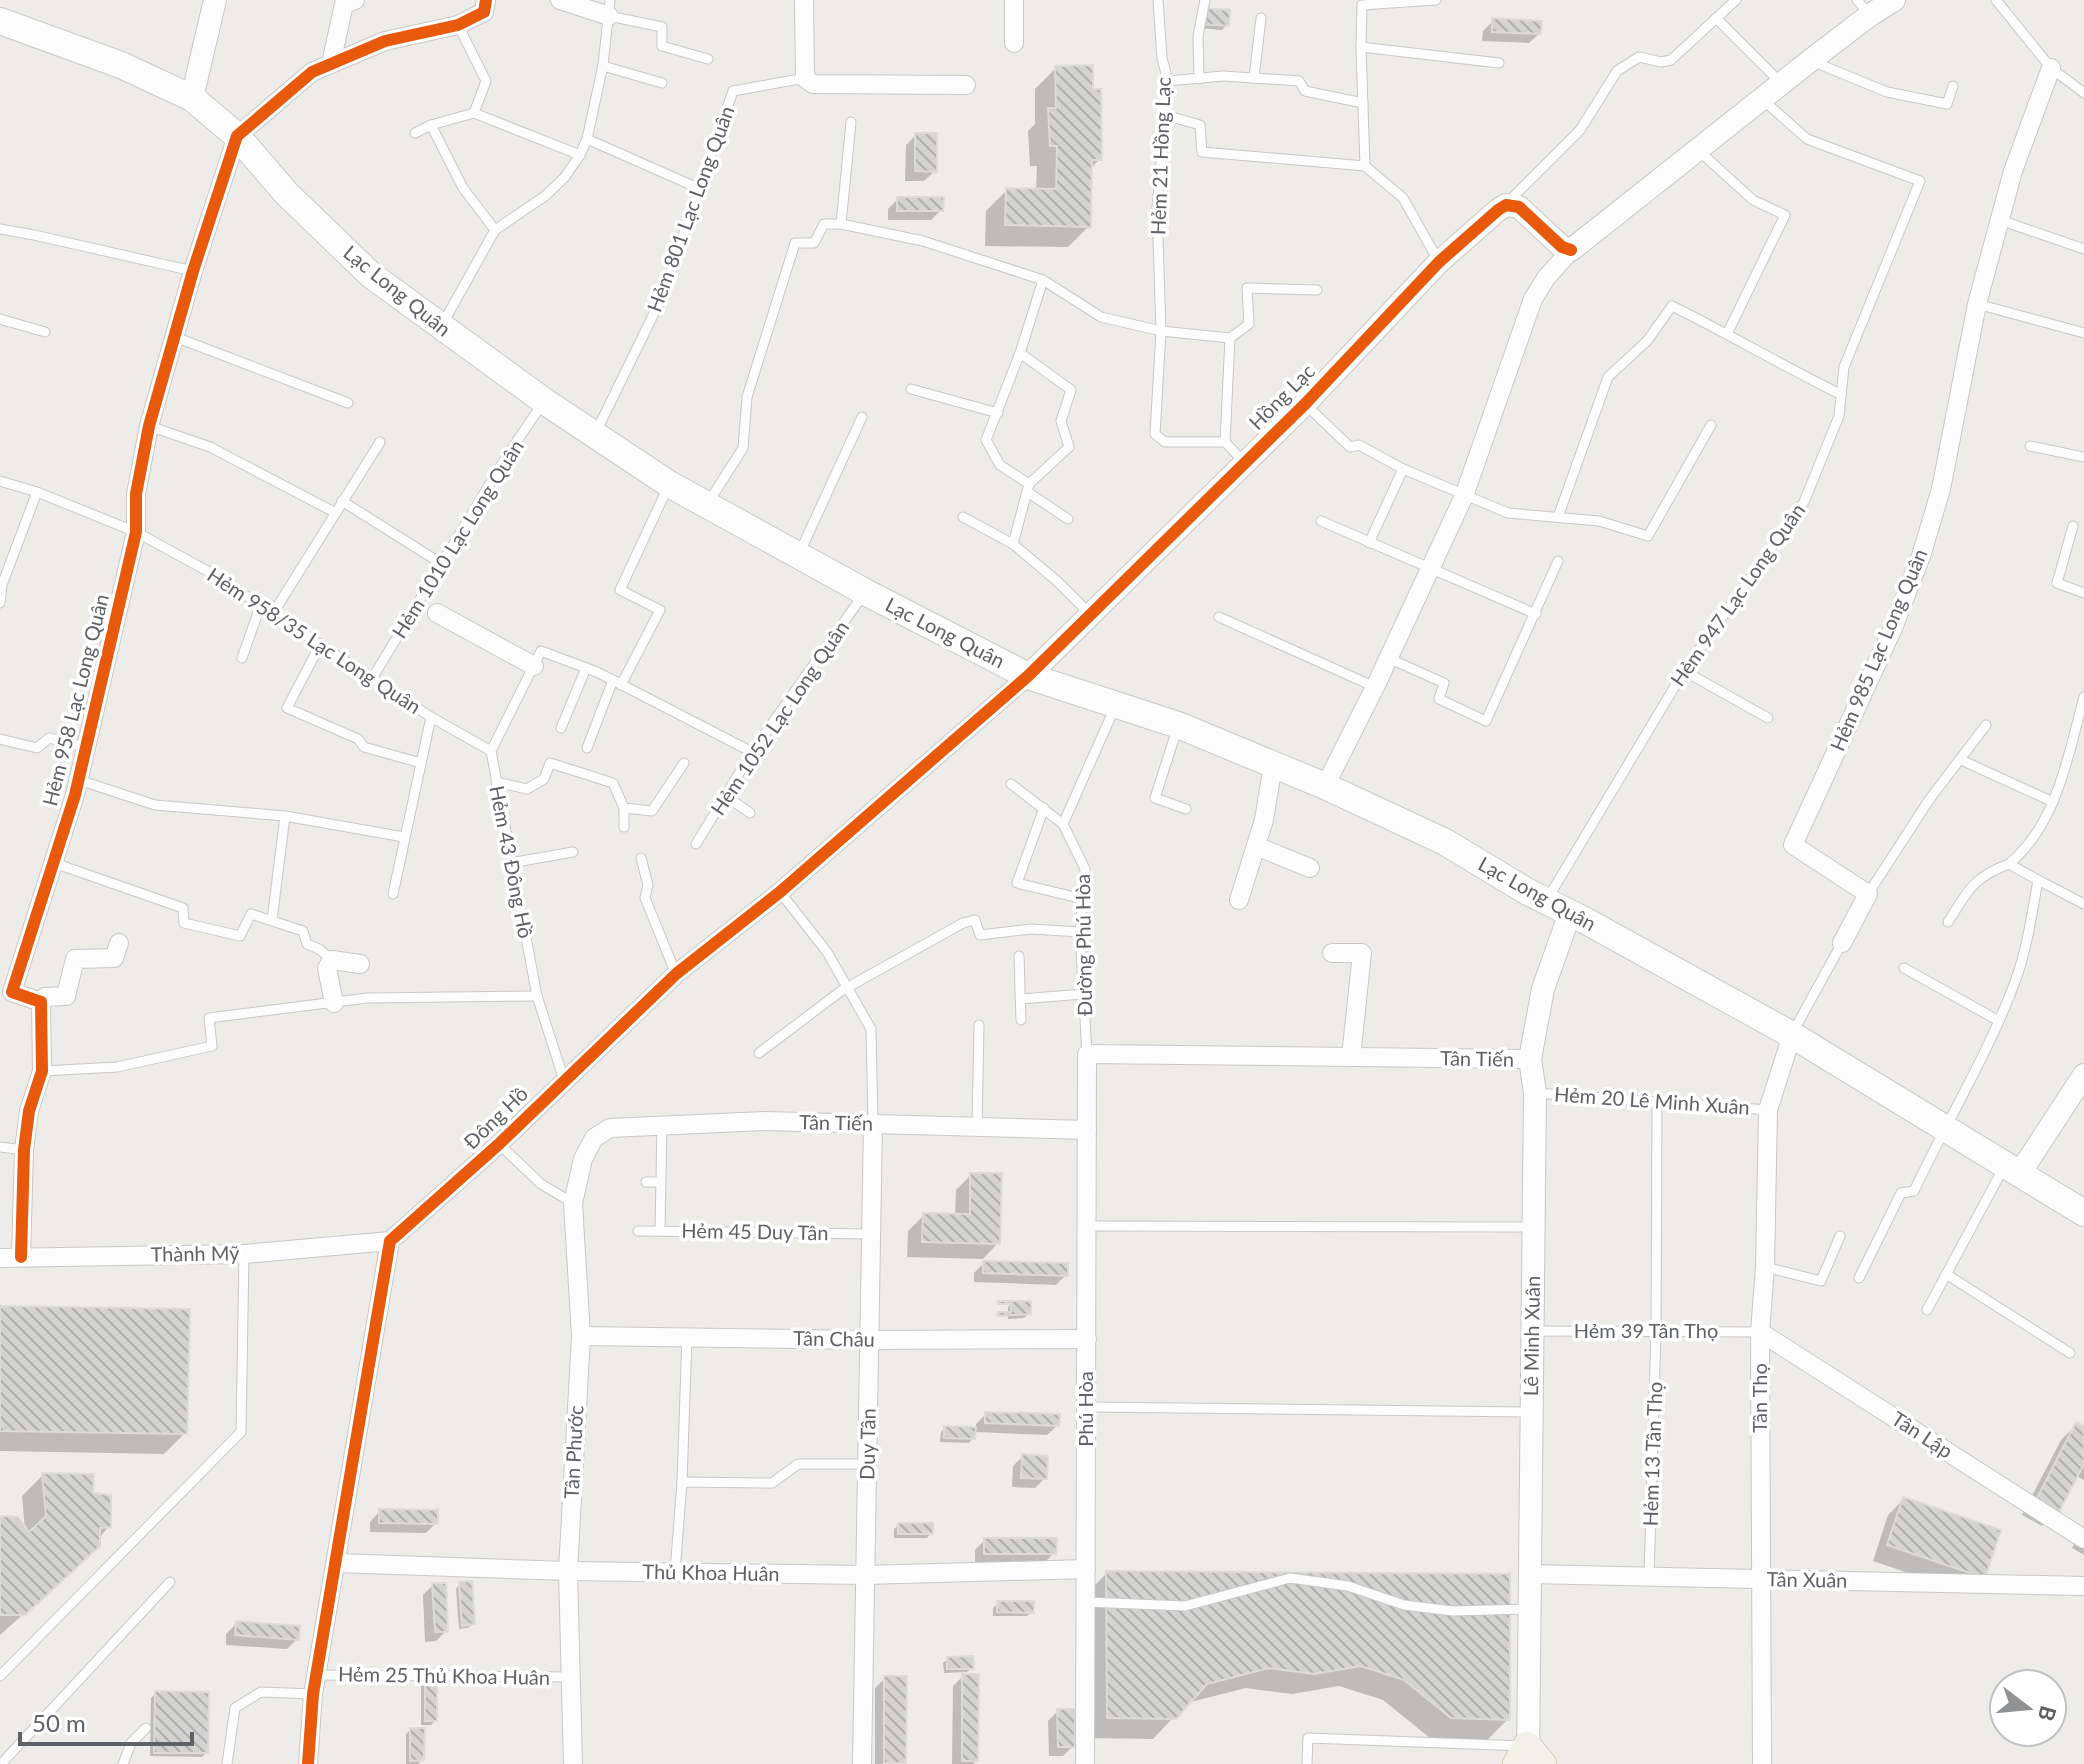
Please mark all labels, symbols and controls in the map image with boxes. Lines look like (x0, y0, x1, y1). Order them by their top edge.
street label: Hẻm 21 Hồng Lạc (1145, 76, 1175, 235)
street label: Hẻm 801 Lạc Long Quân (642, 102, 739, 315)
street label: Lạc Long Quân (339, 240, 456, 341)
street label: Hồng Lạc (1244, 358, 1319, 434)
street label: Hẻm 1010 Lạc Long Quân (386, 435, 528, 642)
street label: Hẻm 947 Lạc Long Quân (1665, 498, 1809, 690)
street label: Hẻm 985 Lạc Long Quân (1825, 545, 1932, 754)
street label: Hẻm 958/35 Lạc Long Quân (203, 562, 426, 718)
street label: Hẻm 958 Lạc Long Quân (37, 591, 113, 808)
street label: Lạc Long Quân (882, 592, 1009, 672)
street label: Hẻm 1052 Lạc Long Quân (705, 616, 853, 819)
street label: Hẻm 43 Đông Hồ (485, 783, 539, 940)
street label: Lạc Long Quân (1475, 851, 1600, 935)
street label: Đường Phú Hòa (1070, 874, 1096, 1016)
street label: Tân Tiến (1440, 1045, 1514, 1071)
street label: Đông Hồ (458, 1081, 532, 1154)
street label: Hẻm 20 Lê Minh Xuân (1554, 1081, 1751, 1119)
street label: Tân Tiến (799, 1109, 873, 1135)
street label: Hẻm 45 Duy Tân (681, 1218, 829, 1244)
street label: Thành Mỹ (150, 1240, 240, 1266)
street label: Lê Minh Xuân (1518, 1276, 1544, 1396)
street label: Hẻm 39 Tân Thọ (1574, 1318, 1718, 1342)
street label: Tân Châu (793, 1325, 875, 1351)
street label: Tân Thọ (1747, 1363, 1771, 1433)
street label: Phú Hòa (1073, 1371, 1097, 1447)
street label: Hẻm 13 Tân Thọ (1637, 1381, 1667, 1527)
street label: Tân Phước (559, 1404, 587, 1499)
street label: Tân Lập (1888, 1406, 1957, 1463)
street label: Duy Tân (854, 1408, 880, 1480)
street label: Thủ Khoa Huân (642, 1559, 780, 1585)
street label: Tân Xuân (1766, 1566, 1848, 1592)
street label: Hẻm 25 Thủ Khoa Huân (338, 1661, 550, 1689)
north arrow (1988, 1668, 2068, 1748)
scale bar (20, 1696, 192, 1746)
text: B (2033, 1703, 2063, 1724)
text: 50 m (32, 1708, 86, 1737)

